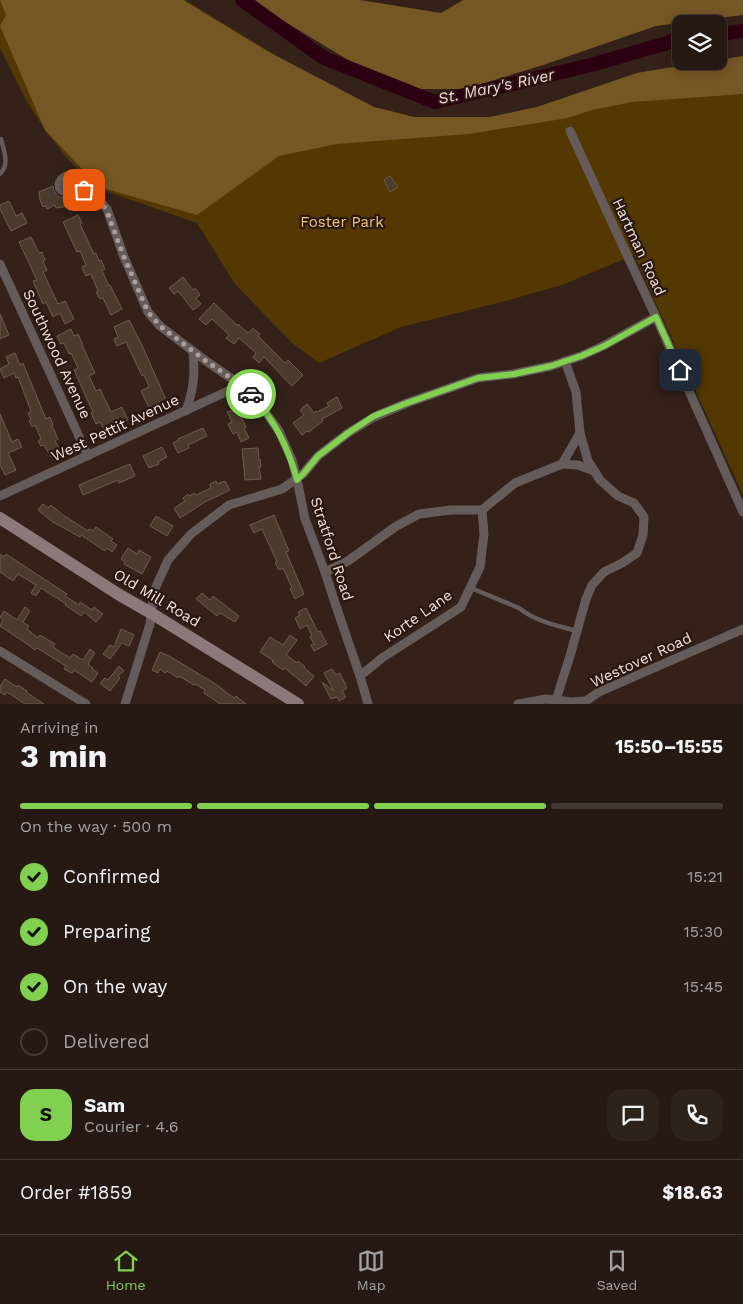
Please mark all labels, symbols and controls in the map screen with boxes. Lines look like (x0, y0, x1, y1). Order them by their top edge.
map controls (672, 15, 727, 70)
button: layers (672, 15, 727, 70)
water label: St. Mary's River (436, 65, 557, 108)
pin (63, 169, 105, 211)
icon: bag (70, 176, 98, 204)
street label: Hartman Road (609, 196, 669, 298)
park label: Foster Park (300, 213, 384, 231)
street label: Southwood Avenue (19, 286, 95, 422)
pin (659, 349, 701, 391)
icon: home (666, 356, 694, 384)
courier (226, 369, 276, 419)
icon: car (237, 380, 265, 408)
street label: West Pettit Avenue (48, 391, 182, 465)
street label: Stratford Road (307, 495, 357, 603)
street label: Old Mill Road (111, 565, 203, 631)
street label: Korte Lane (380, 586, 456, 646)
street label: Westover Road (587, 629, 695, 691)
text: Arriving in (20, 718, 98, 737)
text: 15:50–15:55 (615, 735, 723, 758)
text: 3 min (20, 737, 107, 775)
text: On the way · 500 m (20, 817, 172, 836)
icon: check (20, 863, 48, 891)
text: Confirmed (63, 865, 160, 888)
text: 15:21 (687, 867, 723, 886)
icon: check (20, 918, 48, 946)
text: Preparing (63, 920, 150, 943)
text: 15:30 (683, 922, 723, 941)
icon: check (20, 973, 48, 1001)
text: On the way (63, 975, 167, 998)
text: 15:45 (684, 977, 723, 996)
text: Delivered (63, 1030, 150, 1053)
button: chat (607, 1089, 659, 1141)
button: phone (671, 1089, 723, 1141)
text: Sam (84, 1094, 125, 1117)
text: S (40, 1103, 52, 1126)
text: Courier · 4.6 (84, 1117, 179, 1136)
text: Order #1859 (20, 1181, 132, 1204)
text: $18.63 (662, 1181, 723, 1204)
tab: Home (106, 1247, 146, 1293)
tab: Map (357, 1247, 385, 1293)
tab: Saved (597, 1247, 637, 1293)

